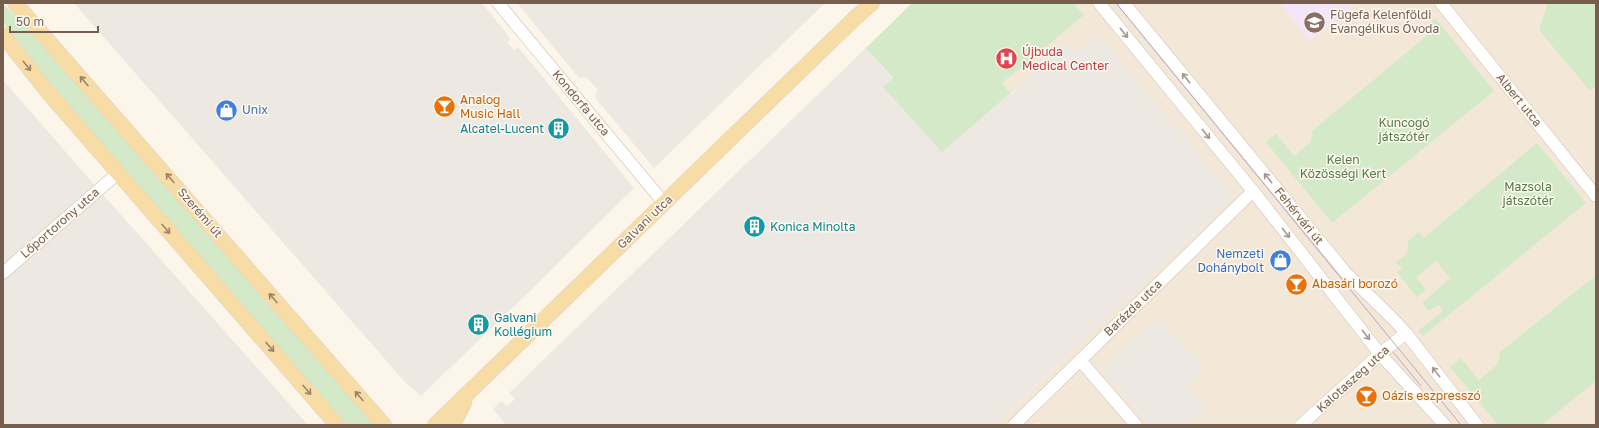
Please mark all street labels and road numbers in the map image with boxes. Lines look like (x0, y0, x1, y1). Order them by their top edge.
street label: Kondorfa utca (549, 67, 613, 139)
street label: Albert utca (1493, 70, 1545, 129)
street label: Lőportorony utca (17, 184, 102, 261)
street label: Fehérvári út (1272, 184, 1327, 248)
street label: Szerémi út (175, 185, 226, 241)
street label: Galvani utca (614, 192, 675, 252)
street label: Barázda utca (1101, 276, 1165, 339)
street label: Kalotaszeg utca (1313, 342, 1392, 415)

